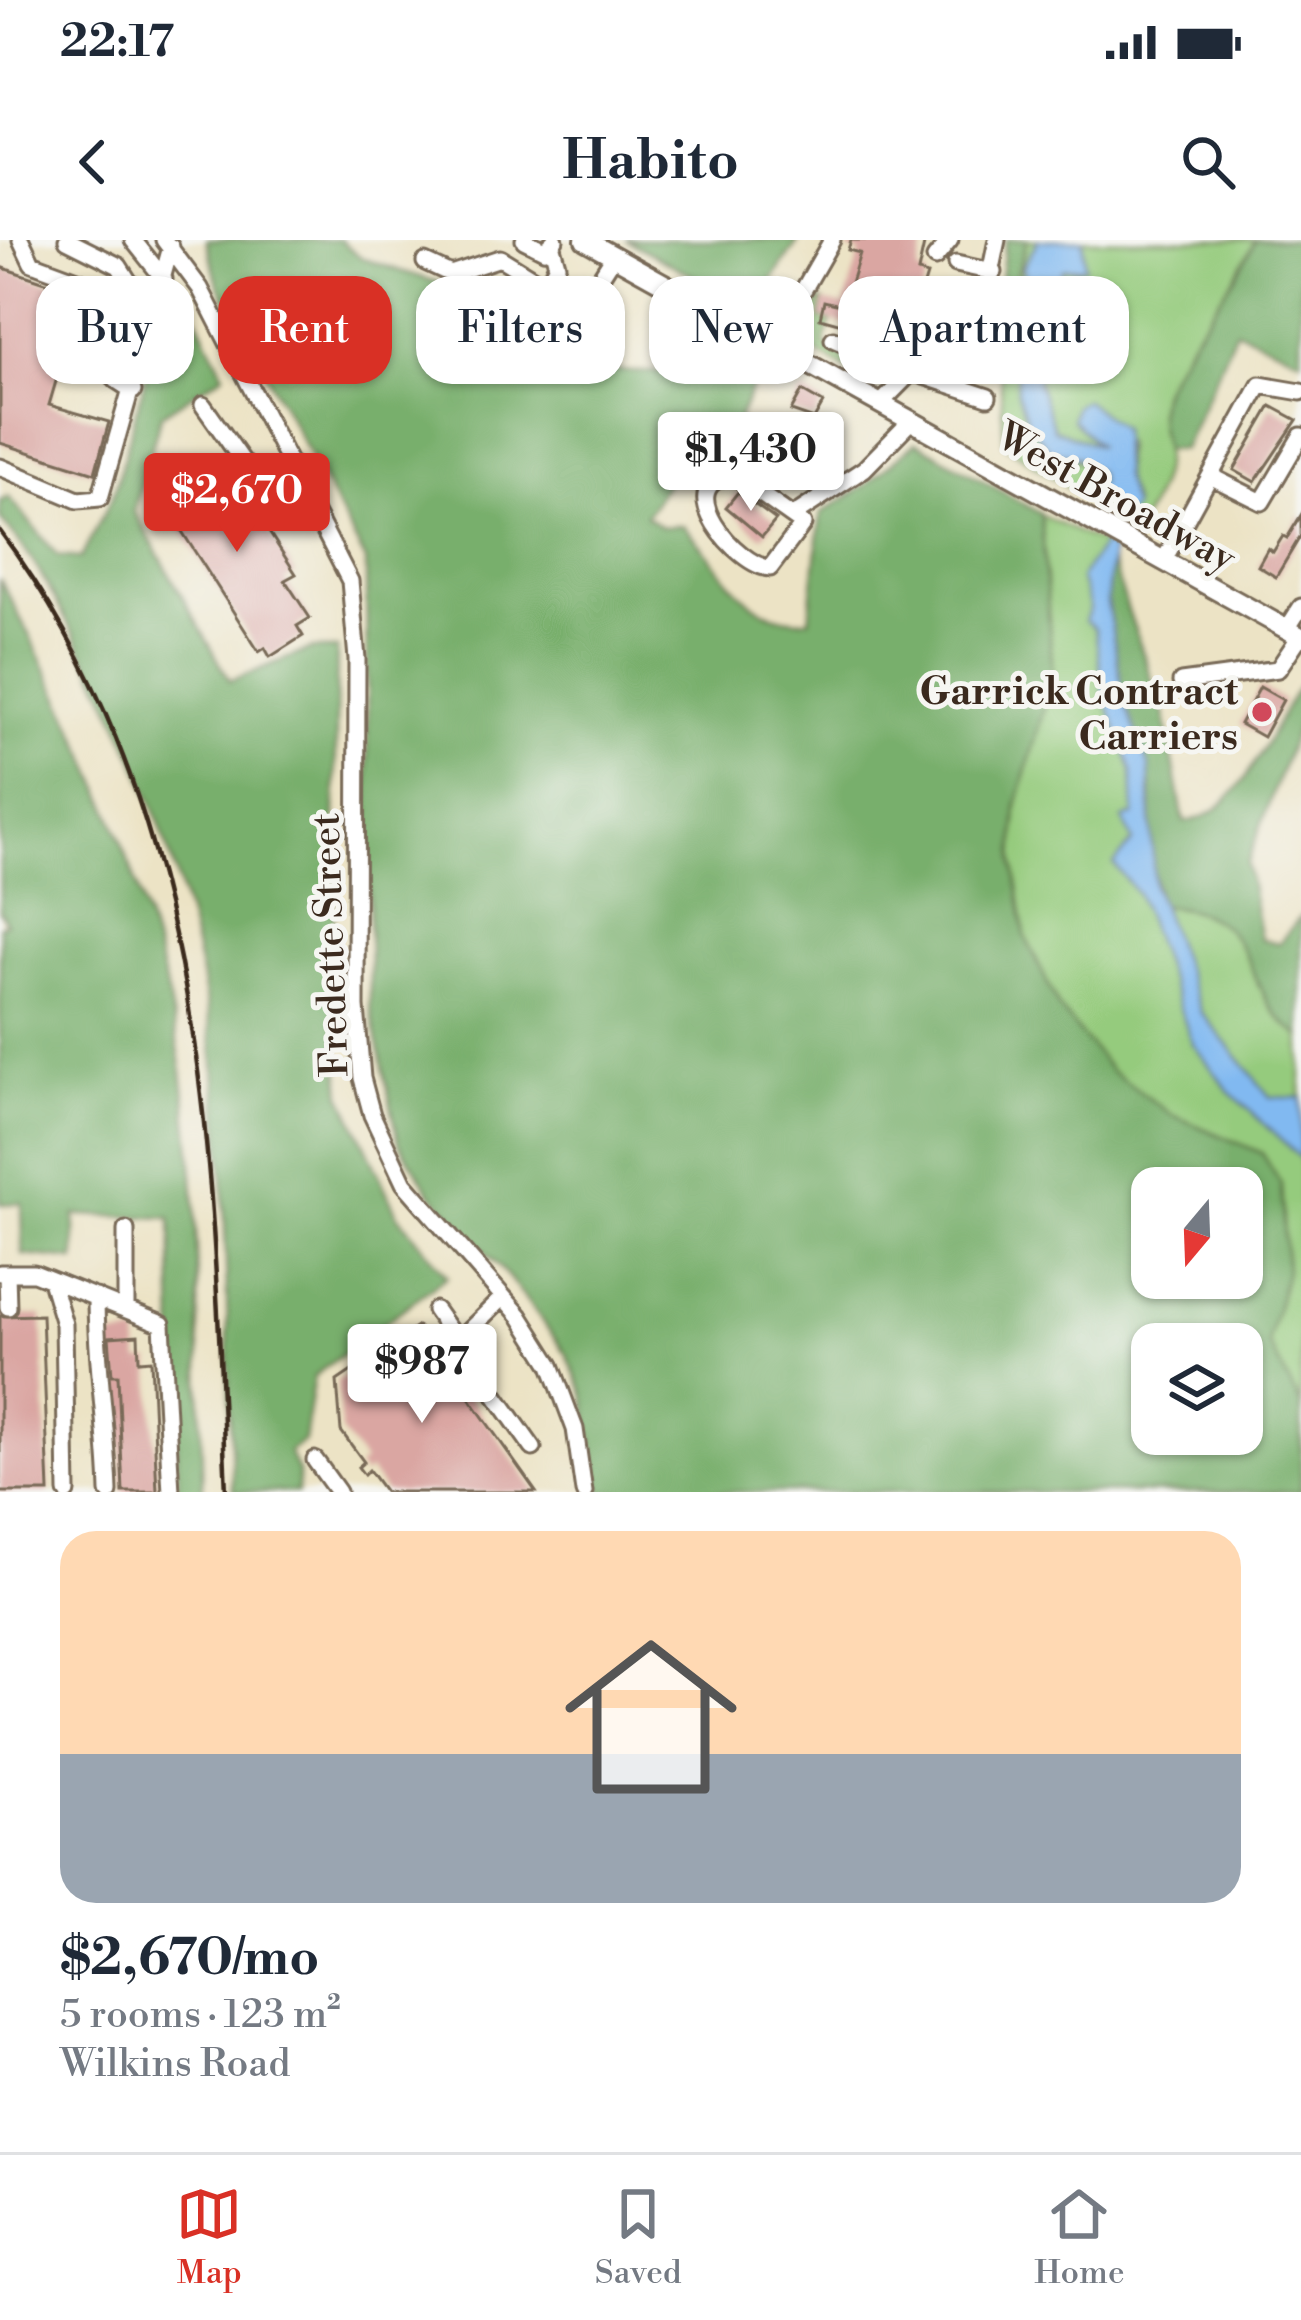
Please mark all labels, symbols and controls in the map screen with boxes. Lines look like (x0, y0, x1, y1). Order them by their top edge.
text: 22:17 (60, 14, 174, 71)
text: Habito (562, 128, 739, 196)
icon: back (60, 129, 126, 195)
icon: search (1175, 129, 1241, 195)
chip: Buy (36, 276, 194, 384)
chip: Rent (218, 276, 392, 384)
chip: Filters (416, 276, 625, 384)
chip: New (649, 276, 814, 384)
chip: Apartment (838, 276, 1129, 384)
street label: West Broadway (986, 411, 1245, 584)
pin: $1,430 (653, 412, 849, 514)
text: $1,430 (685, 426, 817, 475)
pin: $2,670 (139, 453, 335, 555)
text: $2,670 (171, 467, 303, 516)
place label: Garrick Contract Carriers (920, 668, 1239, 762)
marker: Garrick Contract Carriers (1249, 699, 1275, 725)
street label: Fredette Street (302, 812, 361, 1078)
north arrow (1131, 1167, 1263, 1299)
map controls (1131, 1167, 1263, 1455)
button: layers (1131, 1323, 1263, 1455)
pin: $987 (351, 1324, 493, 1426)
text: $987 (375, 1338, 469, 1387)
icon: home (543, 1609, 759, 1825)
text: $2,670/mo (60, 1927, 319, 1991)
text: 5 rooms · 123 m² (60, 1991, 341, 2040)
text: Wilkins Road (60, 2040, 290, 2089)
tab: Map (176, 2181, 242, 2294)
tab: Saved (595, 2181, 682, 2294)
tab: Home (1034, 2181, 1125, 2294)

